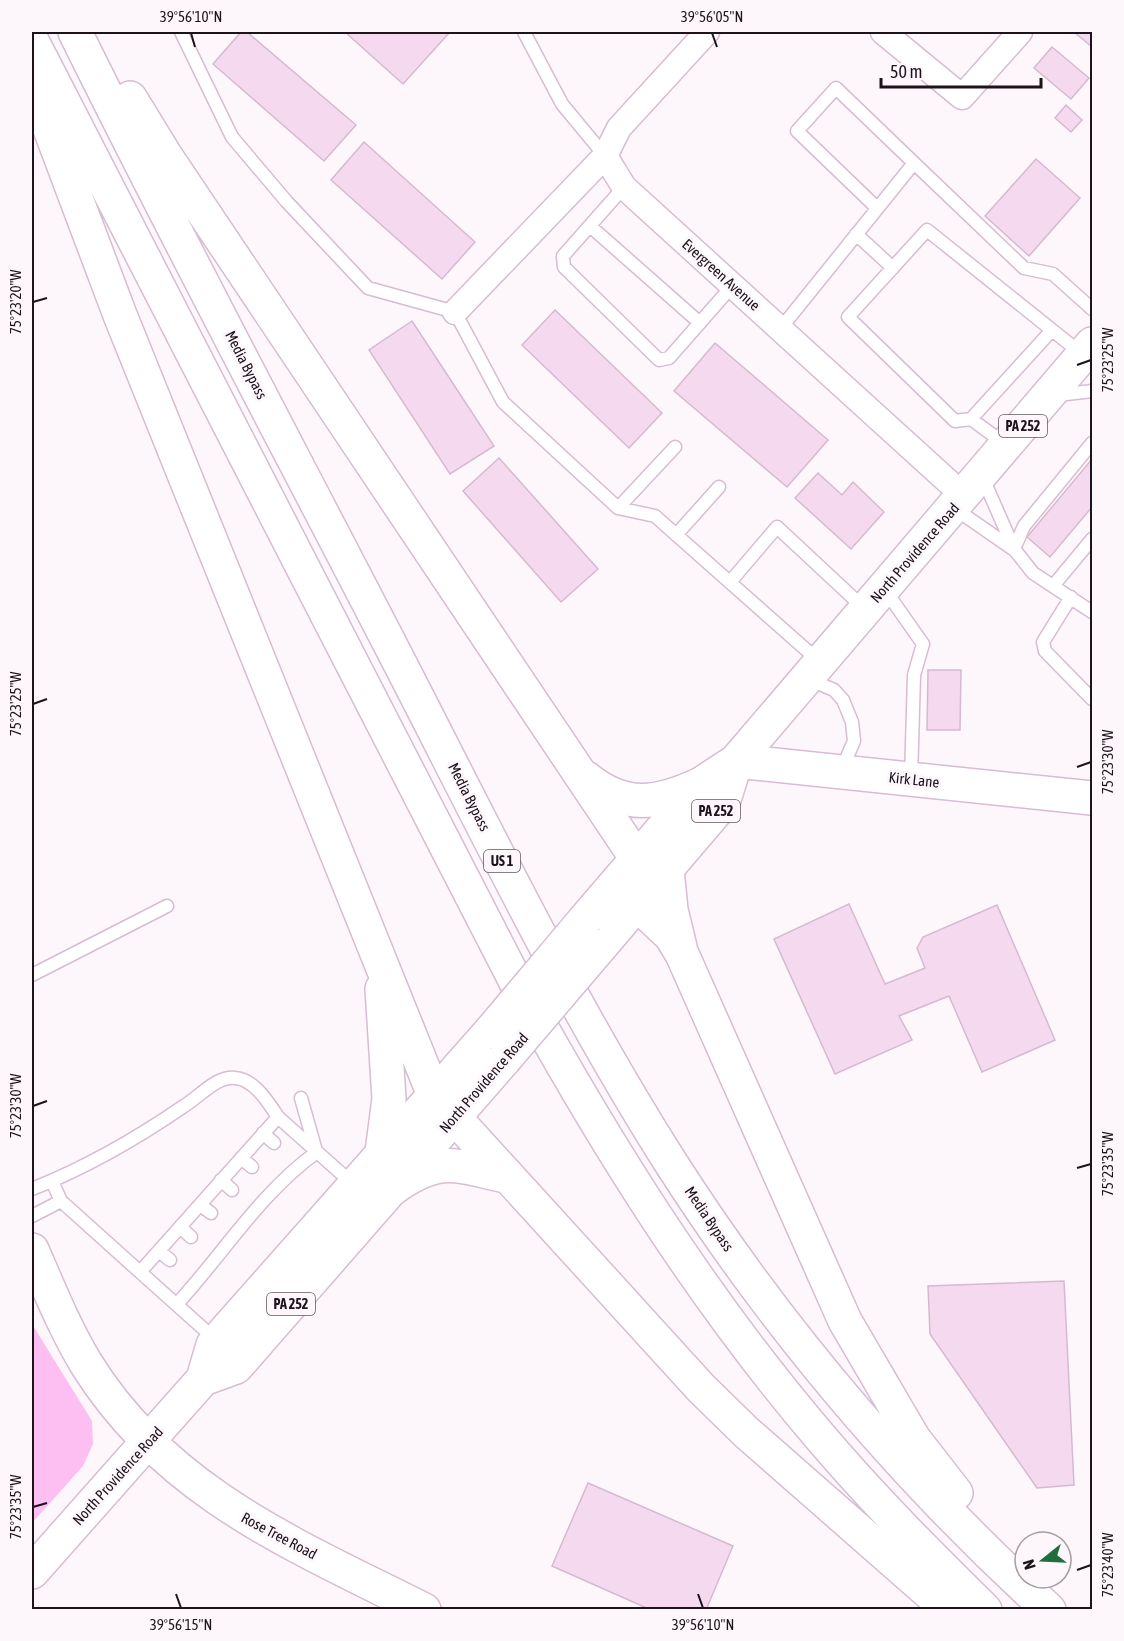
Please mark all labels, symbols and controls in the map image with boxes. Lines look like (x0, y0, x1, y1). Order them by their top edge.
text: 39°56'10"N (160, 8, 222, 25)
text: 39°56'05"N (681, 8, 743, 25)
scale bar (881, 51, 1042, 89)
text: 50 m (890, 61, 922, 82)
street label: Evergreen Avenue (679, 235, 764, 314)
text: 75°23'20"W (7, 270, 24, 334)
street label: Media Bypass (222, 328, 271, 402)
text: 75°23'25"W (1099, 328, 1116, 392)
road number: PA 252 (999, 415, 1047, 437)
street label: North Providence Road (867, 499, 962, 606)
text: 75°23'25"W (7, 672, 24, 736)
text: 75°23'30"W (1099, 730, 1116, 794)
street label: Media Bypass (445, 760, 494, 834)
street label: Kirk Lane (888, 768, 940, 791)
road number: PA 252 (692, 800, 740, 822)
road number: US 1 (484, 850, 520, 872)
street label: North Providence Road (436, 1029, 531, 1136)
text: 75°23'30"W (7, 1074, 24, 1138)
text: 75°23'35"W (1099, 1132, 1116, 1196)
street label: Media Bypass (682, 1183, 737, 1254)
road number: PA 252 (267, 1293, 315, 1315)
street label: North Providence Road (69, 1423, 166, 1528)
text: 75°23'35"W (7, 1475, 24, 1539)
street label: Rose Tree Road (239, 1509, 320, 1563)
north arrow (1013, 1530, 1073, 1590)
text: 75°23'40"W (1099, 1533, 1116, 1597)
text: N (1019, 1557, 1039, 1572)
text: 39°56'15"N (150, 1616, 212, 1633)
text: 39°56'10"N (672, 1616, 734, 1633)

